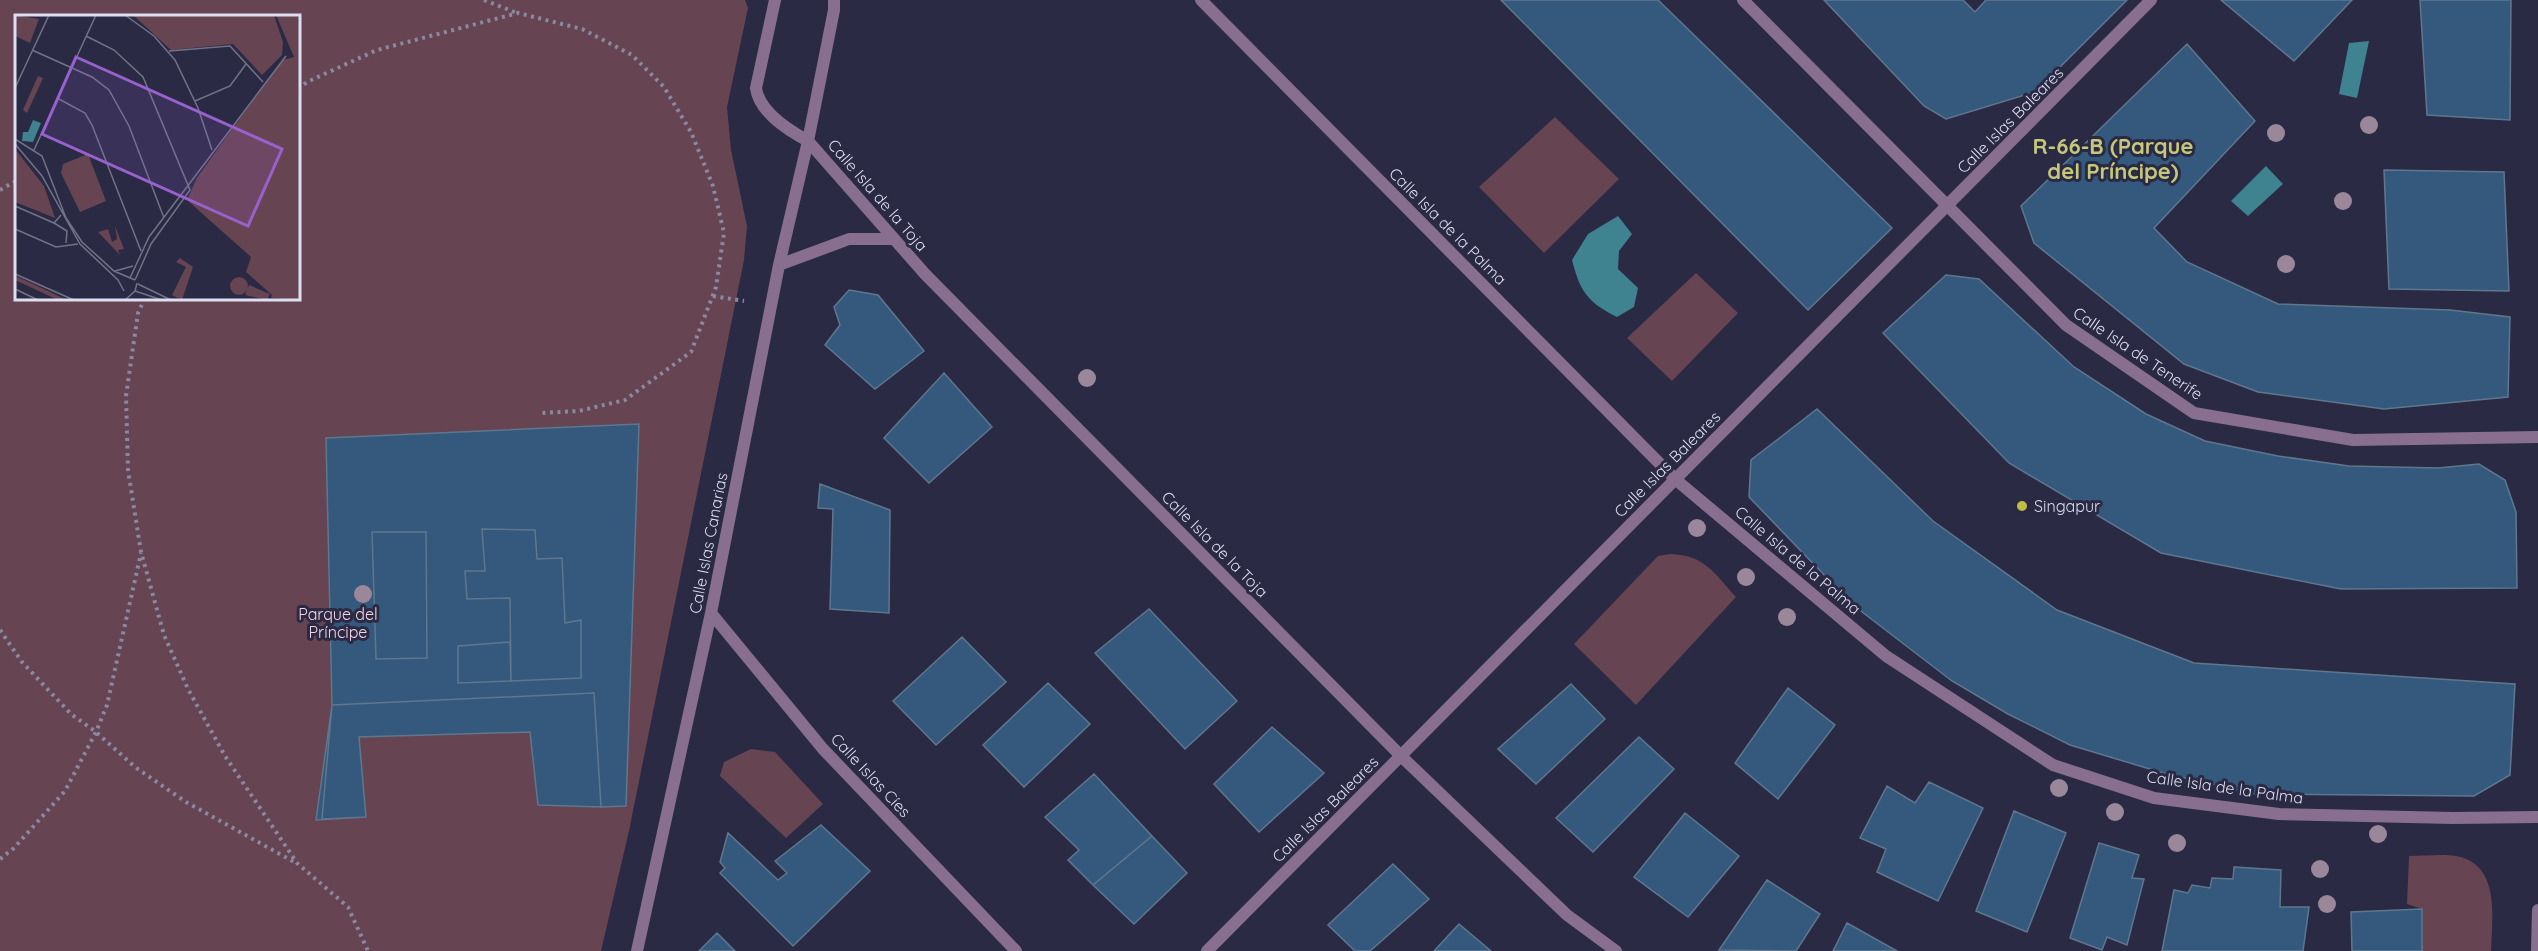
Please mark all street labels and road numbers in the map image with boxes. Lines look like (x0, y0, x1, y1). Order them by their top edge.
street label: Calle Islas Baleares (1953, 63, 2067, 177)
street label: Calle Isla de la Toja (824, 135, 932, 255)
street label: Calle Isla de la Palma (1385, 163, 1511, 289)
street label: Calle Isla de Tenerife (2069, 302, 2207, 404)
street label: Calle Islas Baleares (1610, 407, 1724, 521)
street label: Calle Islas Canarias (685, 471, 731, 615)
street label: Calle Isla de la Toja (1158, 487, 1272, 601)
street label: Calle Isla de la Palma (1731, 502, 1865, 618)
street label: Calle Islas Cíes (827, 729, 915, 821)
street label: Calle Islas Baleares (1268, 752, 1382, 866)
street label: Calle Isla de la Palma (2145, 766, 2305, 808)

